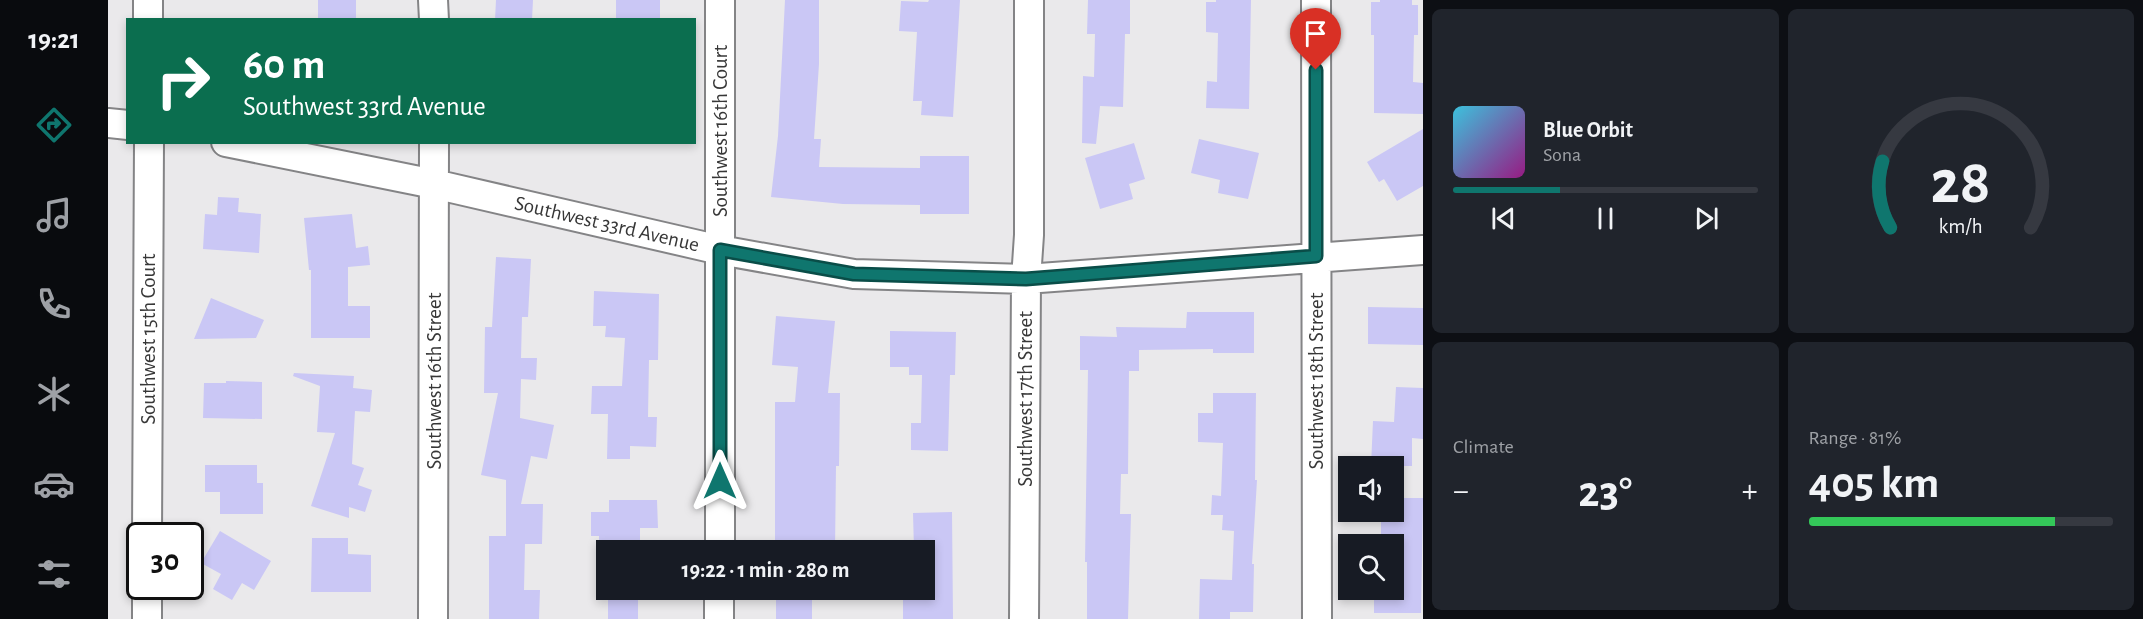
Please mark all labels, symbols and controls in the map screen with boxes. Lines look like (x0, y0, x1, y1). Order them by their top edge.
pin (1290, 8, 1341, 70)
icon: arrive (1299, 17, 1332, 50)
text: 19:21 (28, 26, 80, 53)
icon: right (144, 42, 222, 120)
text: 60 m (243, 44, 325, 86)
street label: Southwest 16th Court (710, 45, 731, 217)
text: Southwest 33rd Avenue (243, 93, 486, 120)
icon: directions (33, 104, 75, 146)
text: Blue Orbit (1543, 119, 1633, 141)
text: Sona (1543, 145, 1581, 165)
text: 28 (1931, 152, 1991, 214)
street label: Southwest 33rd Avenue (513, 193, 701, 255)
icon: music (33, 194, 75, 236)
icon: previous (1487, 202, 1520, 235)
icon: pause (1589, 202, 1622, 235)
icon: next (1690, 202, 1723, 235)
text: km/h (1939, 216, 1983, 237)
street label: Southwest 15th Court (138, 253, 159, 425)
icon: phone (33, 283, 75, 325)
street label: Southwest 16th Street (424, 292, 445, 469)
street label: Southwest 18th Street (1306, 292, 1327, 469)
street label: Southwest 17th Street (1015, 311, 1036, 487)
icon: climate (33, 373, 75, 415)
text: Range · 81% (1809, 428, 1902, 448)
text: Climate (1453, 437, 1514, 457)
position arrow (688, 449, 752, 513)
map controls (1338, 456, 1404, 600)
button: sound (1338, 456, 1404, 522)
text: 405 km (1809, 461, 1939, 506)
icon: car (33, 463, 75, 505)
text: 23° (1578, 470, 1632, 515)
text: − (1453, 475, 1469, 508)
text: + (1742, 475, 1758, 508)
speed limit sign: 30 (126, 522, 204, 600)
button: search (1338, 534, 1404, 600)
icon: filters (33, 553, 75, 595)
text: 19:22 · 1 min · 280 m (682, 559, 849, 581)

